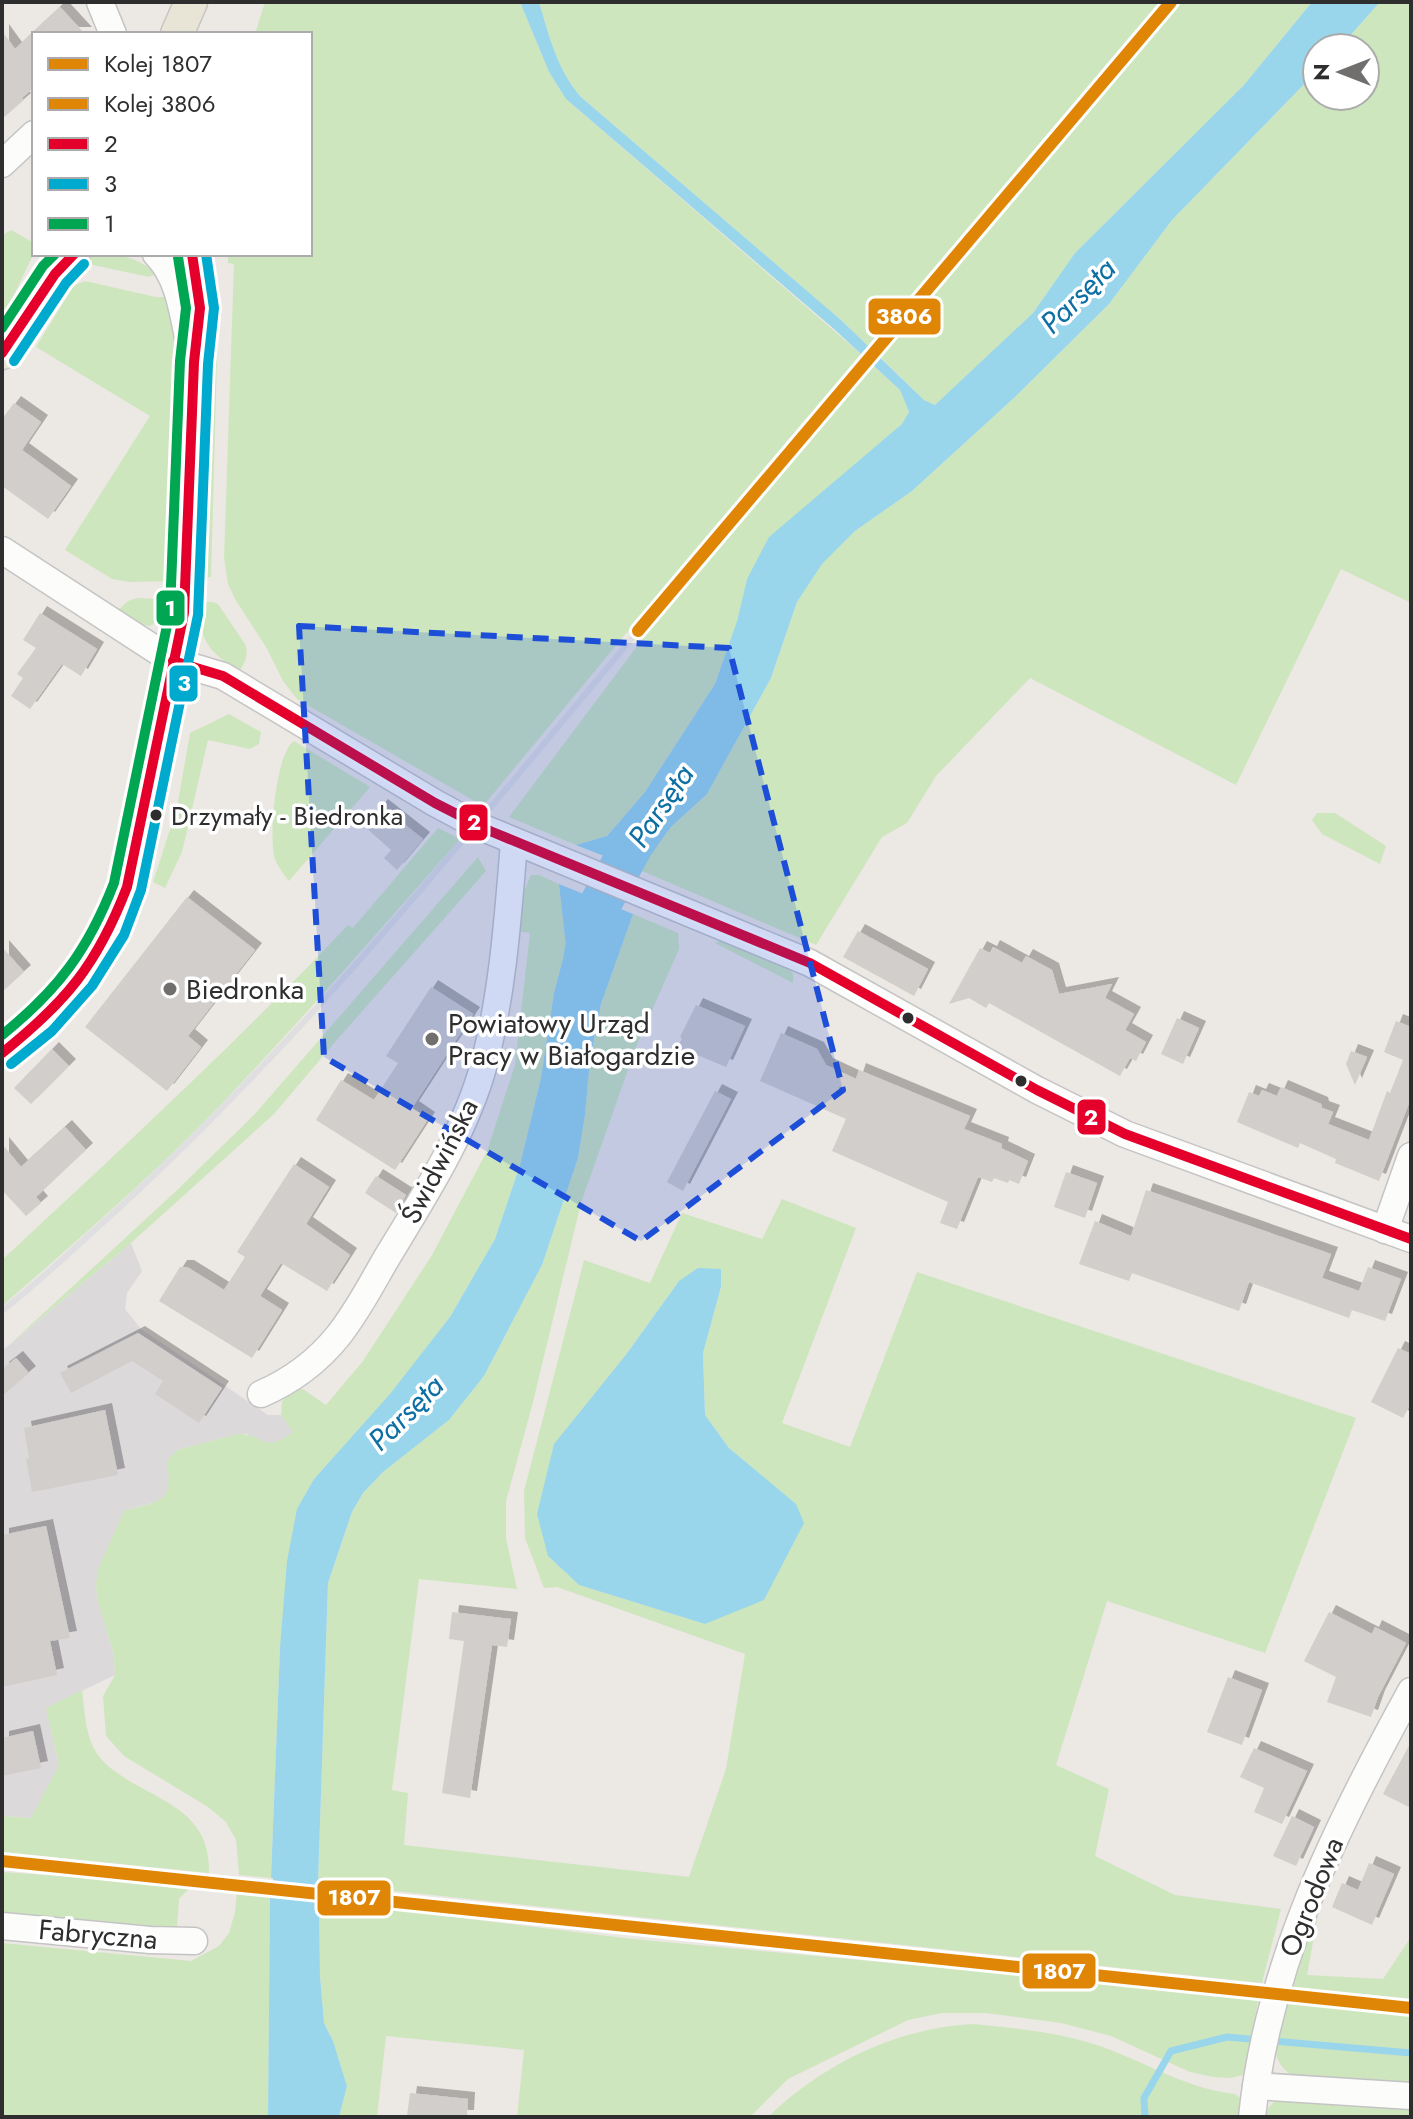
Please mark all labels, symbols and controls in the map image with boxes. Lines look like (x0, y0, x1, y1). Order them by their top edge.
legend (32, 32, 312, 256)
north arrow (1301, 32, 1381, 112)
text: Kolej 1807 (104, 46, 212, 81)
text: N (1305, 63, 1337, 81)
text: Kolej 3806 (104, 86, 215, 121)
text: 2 (104, 126, 118, 161)
text: 3 (104, 166, 117, 201)
text: 1 (104, 206, 115, 241)
water label: Parsęta (1030, 248, 1126, 343)
line badge: 3806 (867, 297, 942, 336)
text: 3806 (876, 300, 932, 332)
line badge: 1 (155, 589, 186, 627)
text: 1 (164, 592, 176, 624)
line badge: 3 (168, 664, 199, 703)
text: 3 (177, 667, 191, 699)
water label: Parsęta (617, 755, 704, 856)
place label: Drzymały - Biedronka (171, 797, 403, 835)
line badge: 2 (458, 803, 489, 842)
text: 2 (467, 806, 481, 838)
marker: Drzymały - Biedronka (148, 807, 164, 823)
place label: Biedronka (186, 969, 304, 1010)
marker: Biedronka (161, 980, 179, 998)
place label: Powiatowy Urząd Pracy w Białogardzie (448, 1003, 695, 1076)
unlabelled marker (900, 1010, 916, 1026)
marker: Powiatowy Urząd Pracy w Białogardzie (423, 1030, 441, 1048)
unlabelled marker (1013, 1073, 1029, 1089)
street label: Świdwińska (390, 1091, 489, 1231)
line badge: 2 (1076, 1098, 1107, 1136)
text: 2 (1084, 1101, 1098, 1133)
water label: Parsęta (358, 1365, 454, 1460)
street label: Ogrodowa (1269, 1831, 1354, 1963)
line badge: 1807 (316, 1879, 392, 1917)
text: 1807 (328, 1881, 381, 1913)
street label: Fabryczna (37, 1909, 159, 1960)
line badge: 1807 (1021, 1952, 1097, 1990)
text: 1807 (1033, 1955, 1086, 1987)

